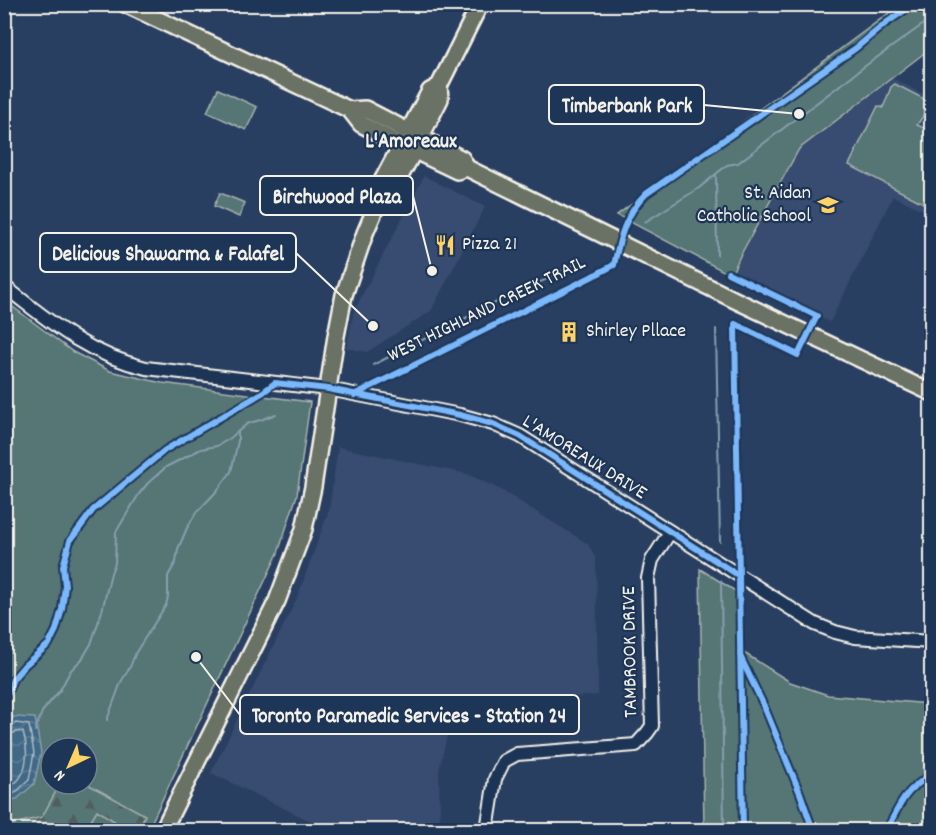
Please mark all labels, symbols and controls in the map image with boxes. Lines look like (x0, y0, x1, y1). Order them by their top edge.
callout: Timberbank Park (549, 85, 704, 124)
text: Timberbank Park (562, 93, 693, 123)
district label: L'Amoreaux (365, 128, 457, 158)
callout: Birchwood Plaza (260, 176, 413, 215)
place label: St. Aidan Catholic School (697, 180, 811, 231)
text: Birchwood Plaza (273, 184, 403, 214)
school or university icon: St. Aidan Catholic School (816, 193, 840, 217)
place label: Pizza 21 (462, 231, 517, 259)
callout: Delicious Shawarma & Falafel (40, 233, 296, 272)
restaurant icon: Pizza 21 (433, 233, 457, 257)
text: Delicious Shawarma & Falafel (52, 241, 285, 271)
street label: WEST HIGHLAND CREEK TRAIL (383, 250, 591, 370)
place label: Shirley Pllace (586, 318, 686, 346)
building icon: Shirley Pllace (557, 320, 581, 344)
street label: L'AMOREAUX DRIVE (516, 408, 652, 508)
street label: TAMBROOK DRIVE (616, 586, 646, 718)
callout: Toronto Paramedic Services - Station 24 (240, 695, 579, 734)
text: Toronto Paramedic Services - Station 24 (252, 703, 566, 733)
north arrow (39, 736, 99, 796)
text: N (49, 764, 71, 786)

